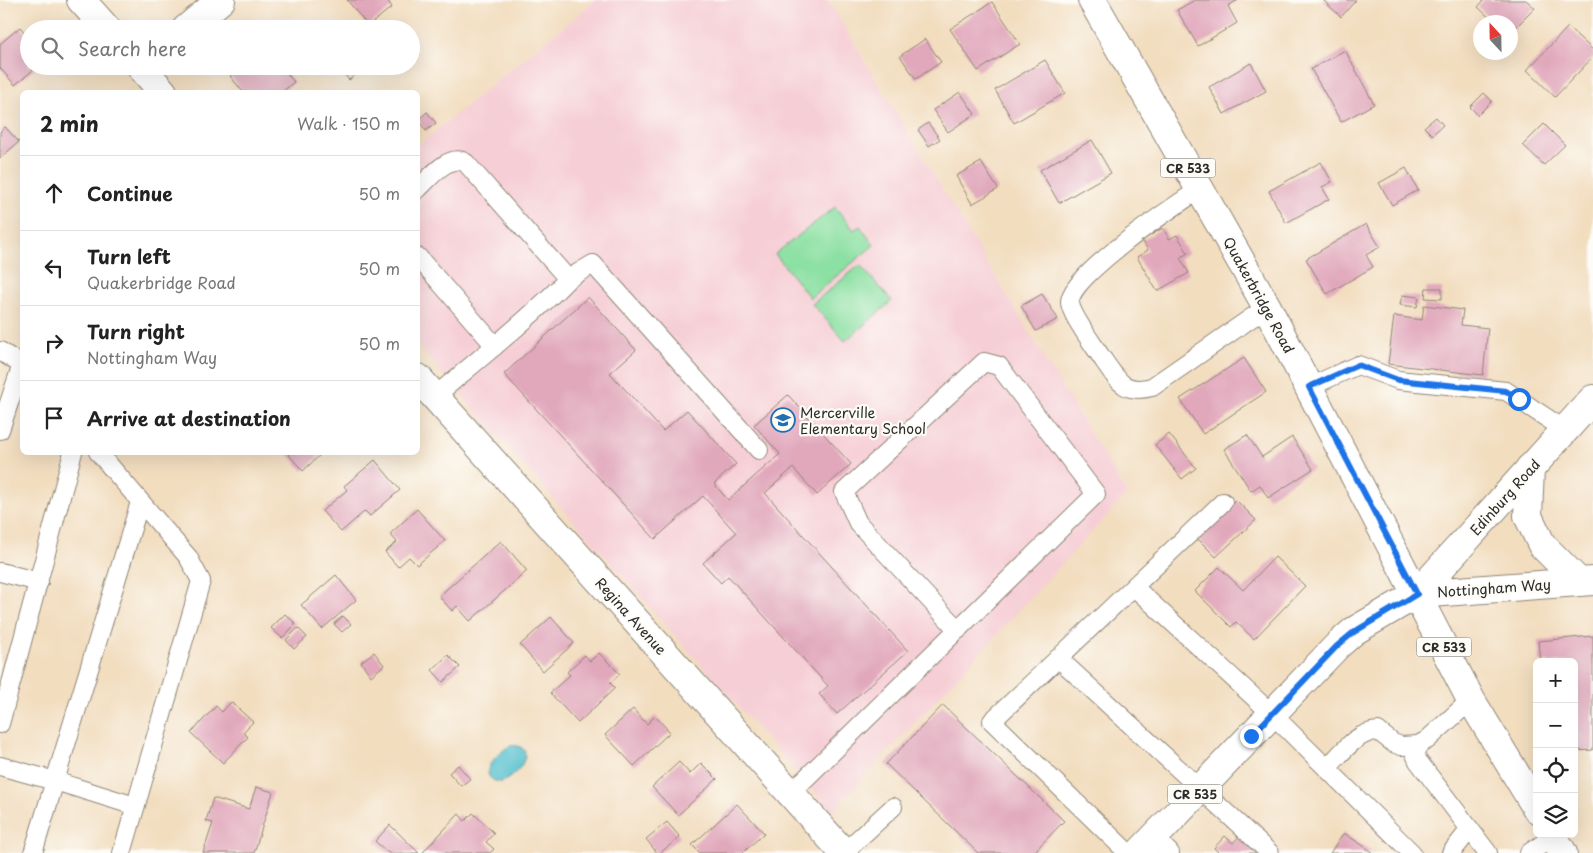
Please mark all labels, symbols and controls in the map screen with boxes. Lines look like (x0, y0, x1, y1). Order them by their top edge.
north arrow (1473, 15, 1518, 60)
search box (20, 20, 420, 75)
icon: search (38, 34, 66, 62)
text: Search here (78, 34, 187, 62)
text: 2 min (40, 107, 99, 139)
text: Walk · 150 m (297, 111, 400, 135)
road number: CR 533 (1160, 158, 1216, 178)
icon: ahead (40, 179, 68, 207)
text: Continue (87, 179, 173, 207)
text: 50 m (359, 181, 400, 205)
street label: Quakerbridge Road (1218, 233, 1300, 357)
text: Turn left (87, 242, 171, 270)
icon: left (40, 254, 68, 282)
text: 50 m (359, 256, 400, 280)
text: Quakerbridge Road (87, 270, 236, 294)
text: Turn right (87, 317, 185, 345)
icon: right (40, 329, 68, 357)
text: 50 m (359, 331, 400, 355)
text: Nottingham Way (87, 345, 217, 369)
route start (1508, 388, 1531, 411)
place label: Mercerville Elementary School (800, 402, 926, 439)
icon: arrive (40, 404, 68, 432)
text: Arrive at destination (87, 404, 291, 432)
school or university icon: Mercerville Elementary School (770, 407, 796, 433)
street label: Edinburg Road (1465, 454, 1545, 540)
street label: Regina Avenue (591, 573, 672, 660)
street label: Nottingham Way (1436, 574, 1552, 602)
road number: CR 533 (1416, 638, 1472, 656)
map controls (1533, 658, 1578, 838)
button: + (1533, 658, 1578, 703)
button: − (1533, 703, 1578, 748)
route end (1240, 725, 1263, 748)
button: locate (1533, 748, 1578, 793)
road number: CR 535 (1168, 784, 1222, 804)
button: layers (1533, 793, 1578, 838)

